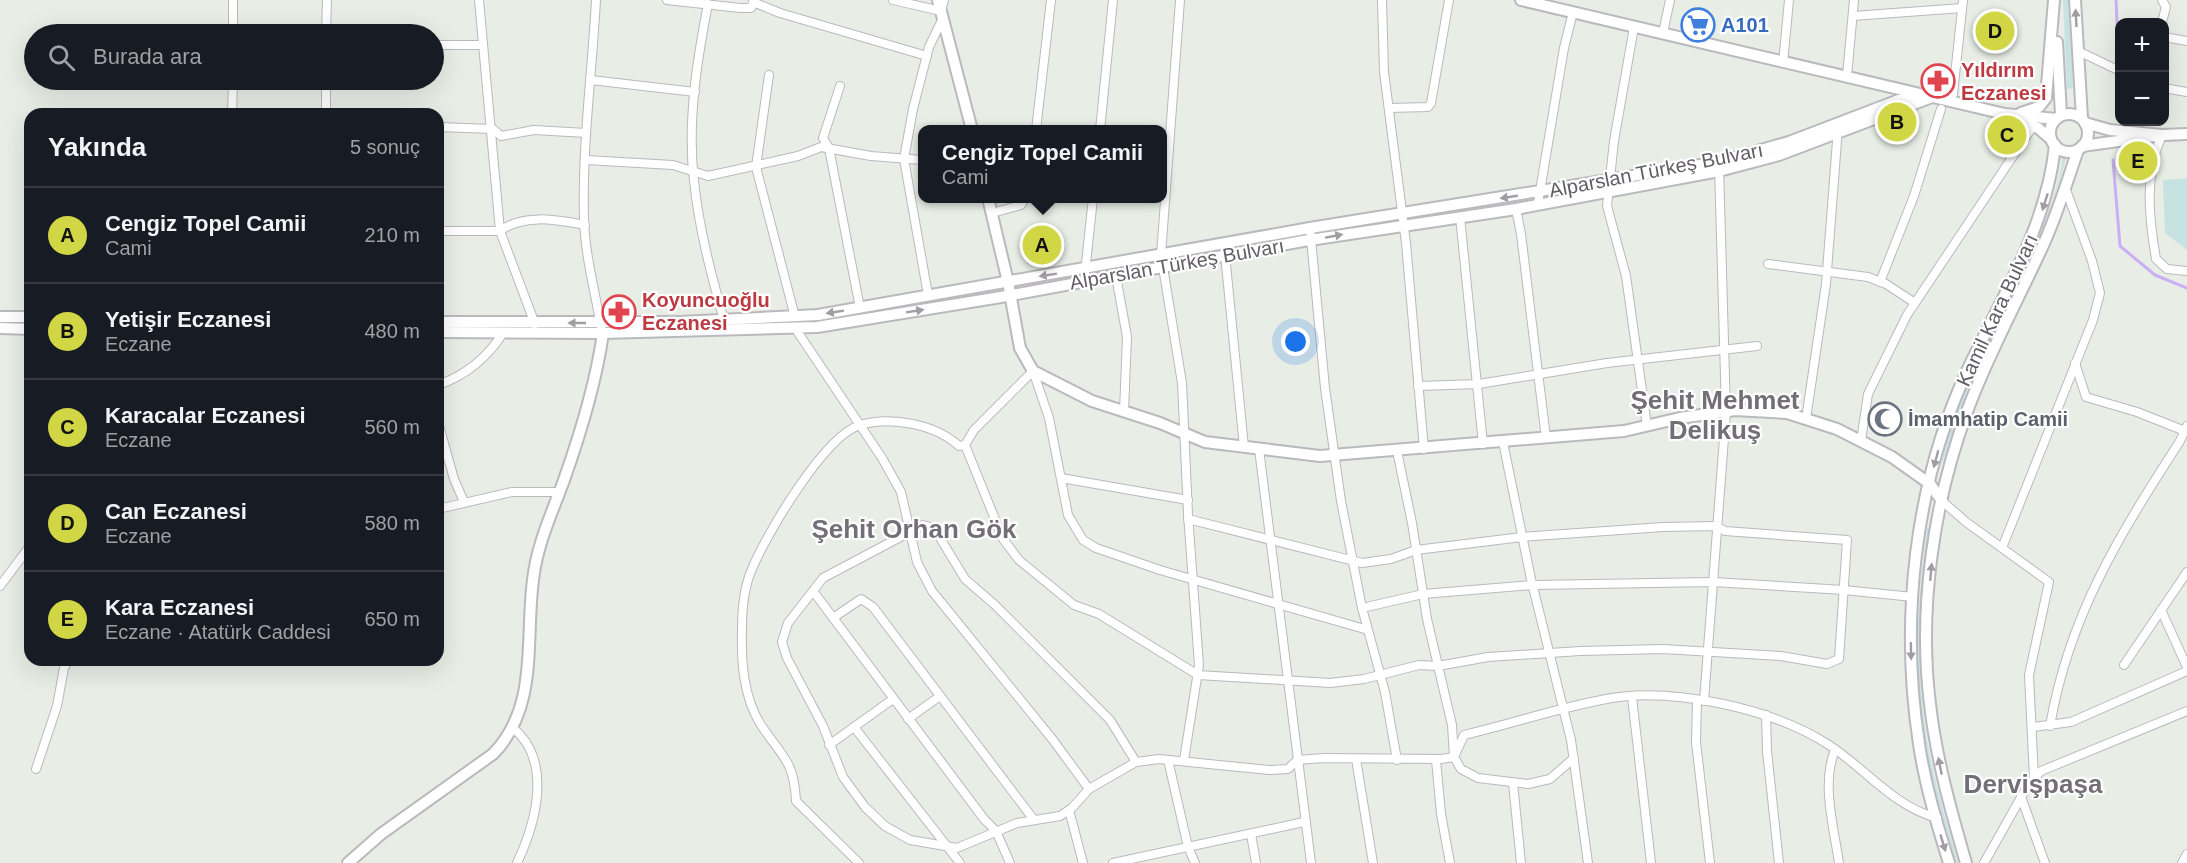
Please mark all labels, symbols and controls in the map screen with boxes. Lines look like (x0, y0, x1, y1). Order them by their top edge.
supermarket icon: A101 (1680, 7, 1716, 43)
one-way arrow (2072, 8, 2081, 27)
pin: D (1976, 9, 2014, 54)
place label: A101 (1721, 14, 1769, 36)
map controls (2115, 18, 2169, 126)
button: + (2115, 18, 2169, 72)
search box (24, 24, 444, 90)
icon: search (45, 41, 78, 74)
text: Burada ara (93, 44, 202, 69)
place label: Yıldırım Eczanesi (1961, 59, 2047, 104)
pharmacy icon: Yıldırım Eczanesi (1920, 63, 1956, 99)
button: − (2115, 72, 2169, 126)
pin: B (1878, 100, 1916, 144)
pin: C (1988, 112, 2026, 158)
popup (918, 125, 1167, 203)
text: Yakında (48, 132, 146, 162)
text: 5 sonuç (350, 136, 420, 158)
street label: Alparslan Türkeş Bulvarı (1547, 138, 1765, 202)
pin: E (2118, 138, 2158, 184)
text: Cengiz Topel Camii (942, 140, 1143, 165)
text: Cami (942, 166, 989, 188)
one-way arrow (1499, 193, 1518, 202)
one-way arrow (2040, 193, 2049, 211)
text: Cengiz Topel Camii (105, 211, 306, 236)
pin: A (1022, 222, 1062, 268)
text: A (60, 224, 75, 246)
text: 210 m (364, 224, 420, 246)
street label: Kamil Kara Bulvarı (1952, 230, 2042, 390)
one-way arrow (1325, 232, 1344, 241)
street label: Alparslan Türkeş Bulvarı (1068, 234, 1286, 294)
text: Cami (105, 237, 152, 259)
one-way arrow (1038, 271, 1057, 280)
place label: Koyuncuoğlu Eczanesi (642, 289, 770, 334)
pharmacy icon: Koyuncuoğlu Eczanesi (601, 294, 637, 330)
one-way arrow (906, 306, 925, 315)
text: Yetişir Eczanesi (105, 307, 271, 332)
one-way arrow (825, 308, 844, 317)
one-way arrow (568, 318, 587, 328)
text: B (60, 320, 75, 342)
text: 480 m (364, 320, 420, 342)
your location (1281, 327, 1310, 356)
text: Eczane (105, 333, 172, 355)
district label: Şehit Mehmet Delikuş (1630, 385, 1800, 445)
mosque icon: İmamhatip Camii (1867, 401, 1903, 437)
text: Karacalar Eczanesi (105, 403, 306, 428)
place label: İmamhatip Camii (1908, 408, 2068, 430)
text: C (60, 416, 75, 438)
text: 560 m (364, 416, 420, 438)
text: Eczane (105, 429, 172, 451)
one-way arrow (1931, 450, 1941, 468)
text: Can Eczanesi (105, 499, 247, 524)
text: D (60, 512, 75, 534)
text: 580 m (364, 512, 420, 534)
district label: Şehit Orhan Gök (811, 514, 1017, 544)
text: Eczane (105, 525, 172, 547)
one-way arrow (1926, 563, 1936, 582)
text: Kara Eczanesi (105, 595, 254, 620)
text: E (61, 608, 74, 630)
text: 650 m (364, 608, 420, 630)
text: Eczane · Atatürk Caddesi (105, 621, 331, 643)
one-way arrow (1907, 642, 1916, 661)
one-way arrow (1935, 756, 1944, 775)
district label: Dervişpaşa (1964, 769, 2103, 799)
one-way arrow (1939, 834, 1948, 852)

